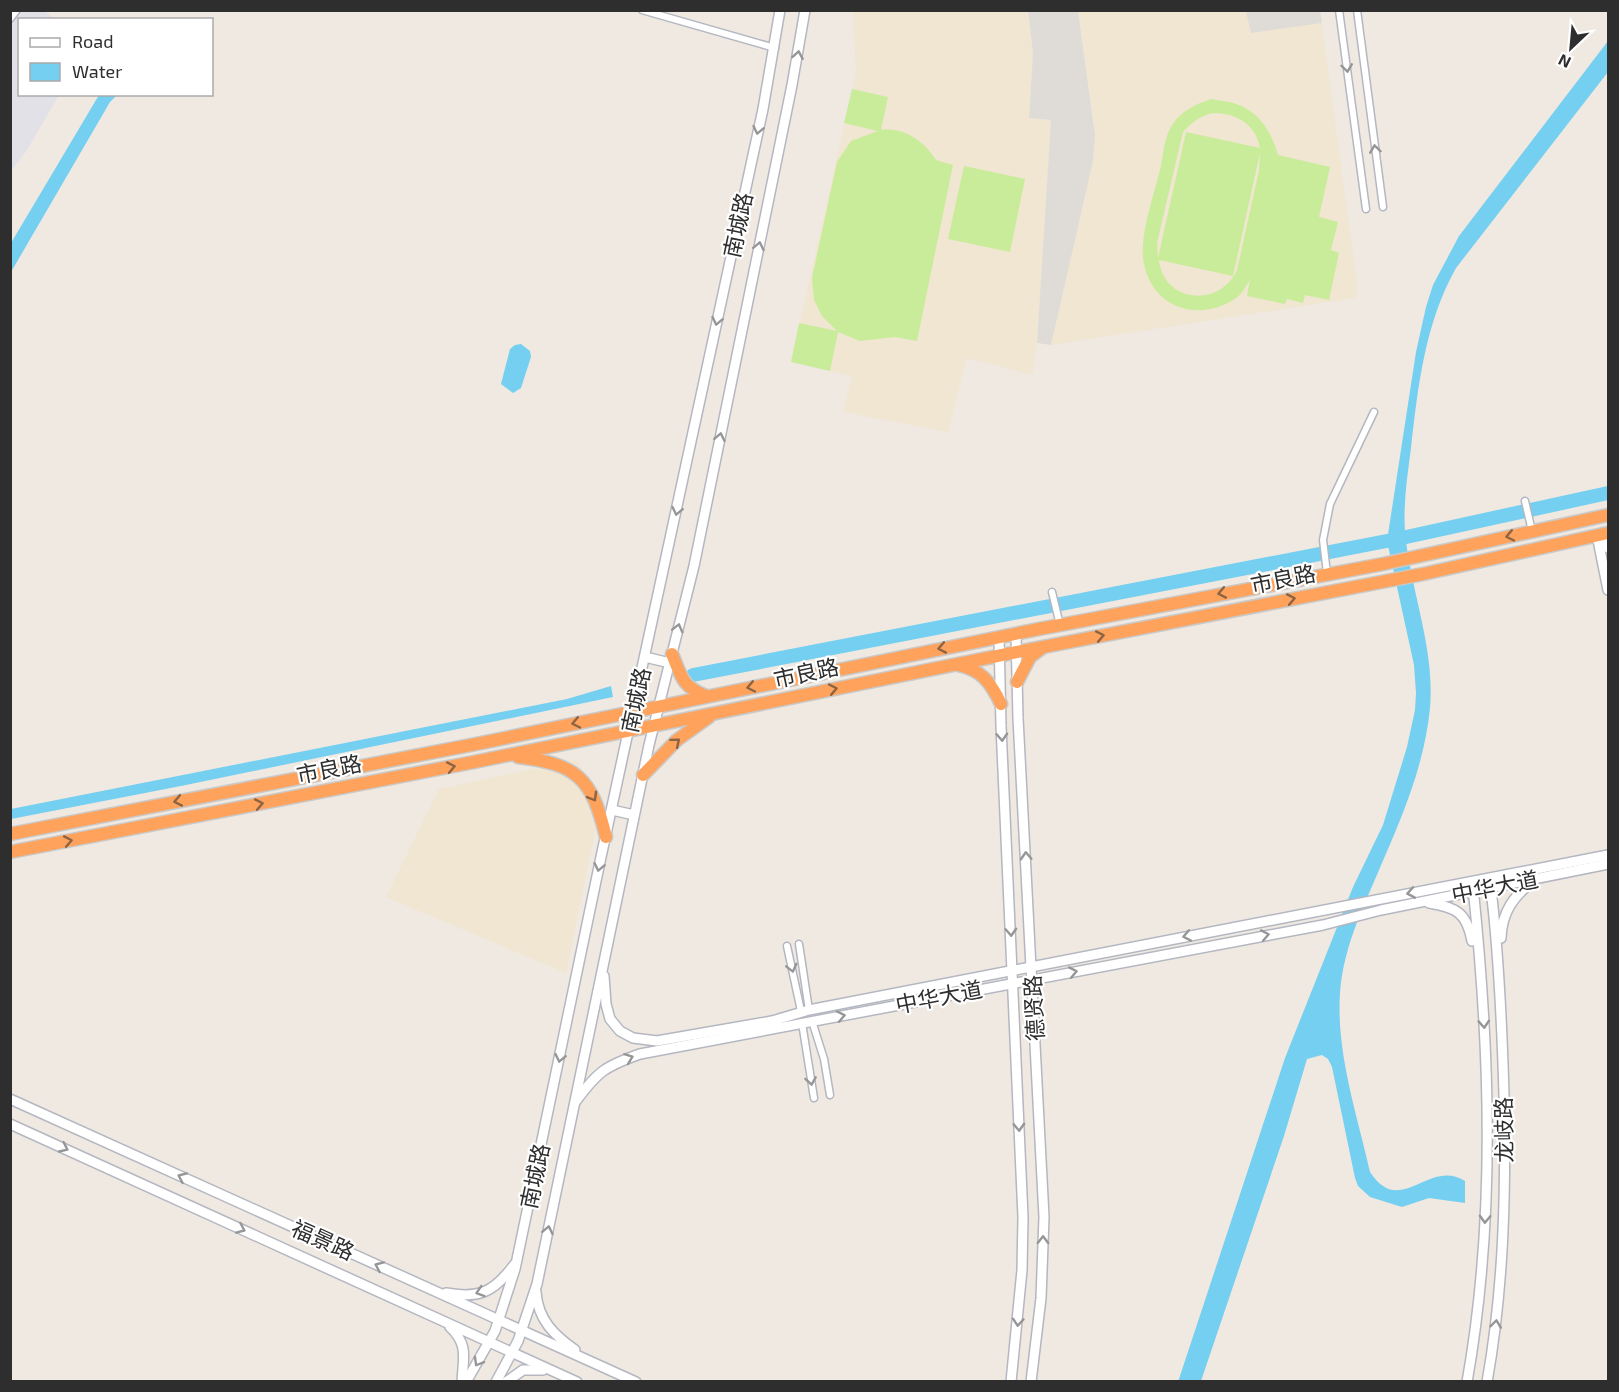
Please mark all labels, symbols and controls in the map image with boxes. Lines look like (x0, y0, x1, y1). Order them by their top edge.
legend (18, 18, 213, 96)
north arrow (1541, 18, 1601, 78)
text: Road (72, 30, 113, 52)
one-way arrow (791, 51, 803, 60)
text: N (1555, 51, 1574, 73)
text: Water (72, 60, 122, 82)
one-way arrow (1340, 64, 1353, 73)
one-way arrow (752, 125, 765, 135)
one-way arrow (1370, 144, 1382, 153)
street label: 南城路 (717, 190, 757, 260)
one-way arrow (752, 242, 765, 252)
one-way arrow (712, 315, 725, 325)
one-way arrow (713, 433, 726, 443)
one-way arrow (671, 506, 684, 516)
one-way arrow (1505, 529, 1515, 542)
street label: 市良路 (1248, 559, 1318, 597)
one-way arrow (1217, 586, 1227, 599)
one-way arrow (1286, 593, 1296, 606)
one-way arrow (671, 623, 684, 633)
one-way arrow (1095, 630, 1105, 643)
one-way arrow (937, 641, 947, 654)
street label: 市良路 (771, 652, 841, 692)
street label: 南城路 (615, 665, 655, 735)
one-way arrow (746, 680, 756, 693)
one-way arrow (827, 683, 837, 696)
one-way arrow (571, 716, 581, 729)
one-way arrow (995, 733, 1008, 742)
one-way arrow (669, 738, 680, 749)
street label: 市良路 (294, 749, 364, 787)
one-way arrow (446, 761, 456, 774)
one-way arrow (585, 791, 597, 801)
one-way arrow (174, 794, 184, 807)
one-way arrow (254, 798, 264, 811)
one-way arrow (63, 835, 73, 848)
one-way arrow (1019, 852, 1032, 861)
one-way arrow (593, 862, 606, 872)
street label: 中华大道 (1449, 865, 1540, 907)
one-way arrow (1406, 886, 1416, 898)
one-way arrow (1004, 928, 1017, 937)
one-way arrow (1183, 929, 1193, 942)
one-way arrow (1260, 929, 1270, 942)
one-way arrow (784, 963, 797, 973)
one-way arrow (1068, 966, 1078, 979)
street label: 德贤路 (1018, 974, 1048, 1042)
street label: 中华大道 (893, 975, 984, 1017)
one-way arrow (835, 1010, 845, 1023)
one-way arrow (1477, 1020, 1490, 1029)
one-way arrow (554, 1053, 567, 1063)
one-way arrow (623, 1053, 634, 1065)
one-way arrow (805, 1077, 817, 1086)
street label: 龙岐路 (1489, 1097, 1517, 1163)
one-way arrow (1013, 1123, 1026, 1132)
one-way arrow (57, 1141, 68, 1153)
street label: 南城路 (514, 1141, 554, 1211)
one-way arrow (178, 1172, 189, 1184)
street label: 福景路 (288, 1214, 359, 1264)
one-way arrow (1478, 1214, 1491, 1223)
one-way arrow (235, 1222, 246, 1234)
one-way arrow (541, 1225, 554, 1235)
one-way arrow (1037, 1235, 1050, 1244)
one-way arrow (375, 1261, 386, 1273)
one-way arrow (475, 1285, 486, 1297)
one-way arrow (1012, 1317, 1025, 1326)
one-way arrow (1489, 1319, 1501, 1328)
one-way arrow (473, 1356, 485, 1366)

